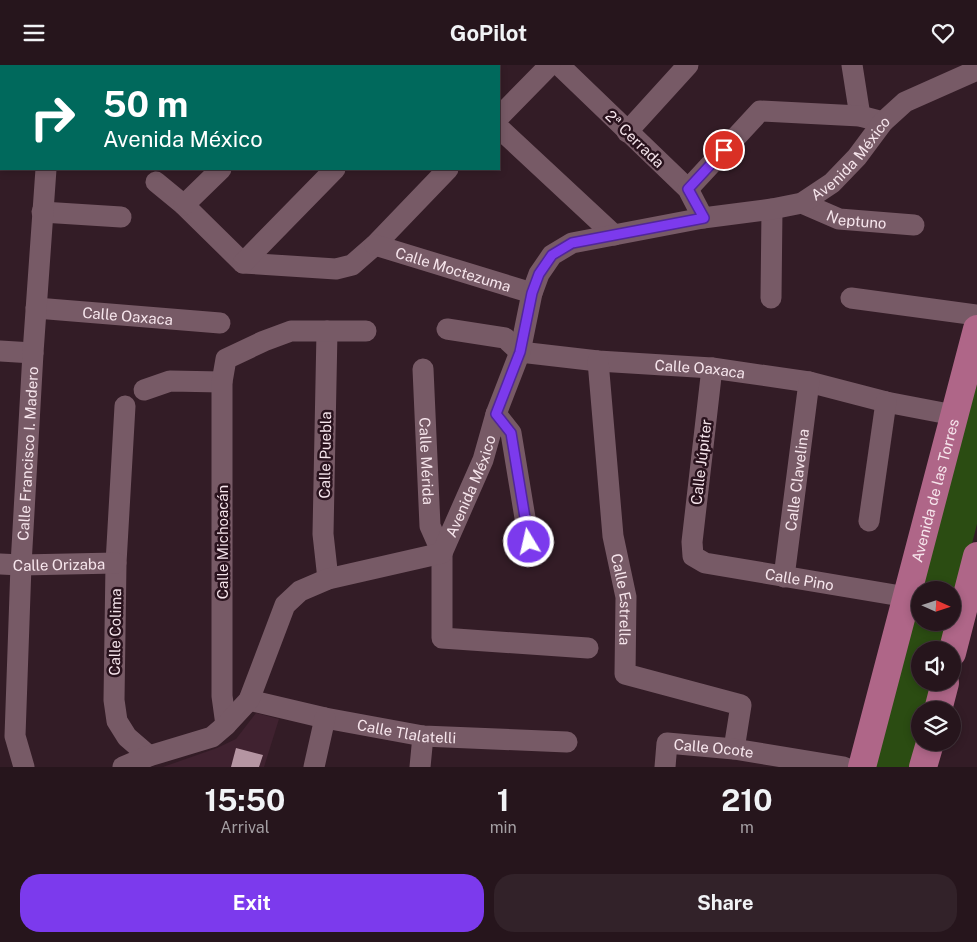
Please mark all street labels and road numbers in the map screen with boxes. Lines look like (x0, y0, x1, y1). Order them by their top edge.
street label: 2ª Cerrada (602, 107, 668, 171)
street label: Avenida México (808, 112, 893, 203)
street label: Neptuno (824, 206, 887, 231)
street label: Calle Moctezuma (394, 243, 513, 295)
street label: Calle Oaxaca (82, 303, 174, 328)
street label: Calle Oaxaca (654, 356, 746, 381)
street label: Calle Francisco I. Madero (14, 366, 41, 541)
street label: Calle Puebla (316, 411, 334, 499)
street label: Calle Mérida (417, 417, 438, 505)
street label: Avenida de las Torres (908, 417, 962, 564)
street label: Calle Júpiter (687, 418, 715, 506)
street label: Calle Clavelina (781, 428, 811, 532)
street label: Avenida México (442, 433, 498, 539)
street label: Calle Michoacán (214, 485, 231, 599)
street label: Calle Estrella (608, 552, 635, 646)
street label: Calle Orizaba (12, 555, 105, 574)
street label: Calle Pino (764, 565, 835, 593)
street label: Calle Colima (106, 588, 124, 676)
street label: Calle Tlalatelli (356, 716, 457, 746)
street label: Calle Ocote (673, 735, 755, 761)

